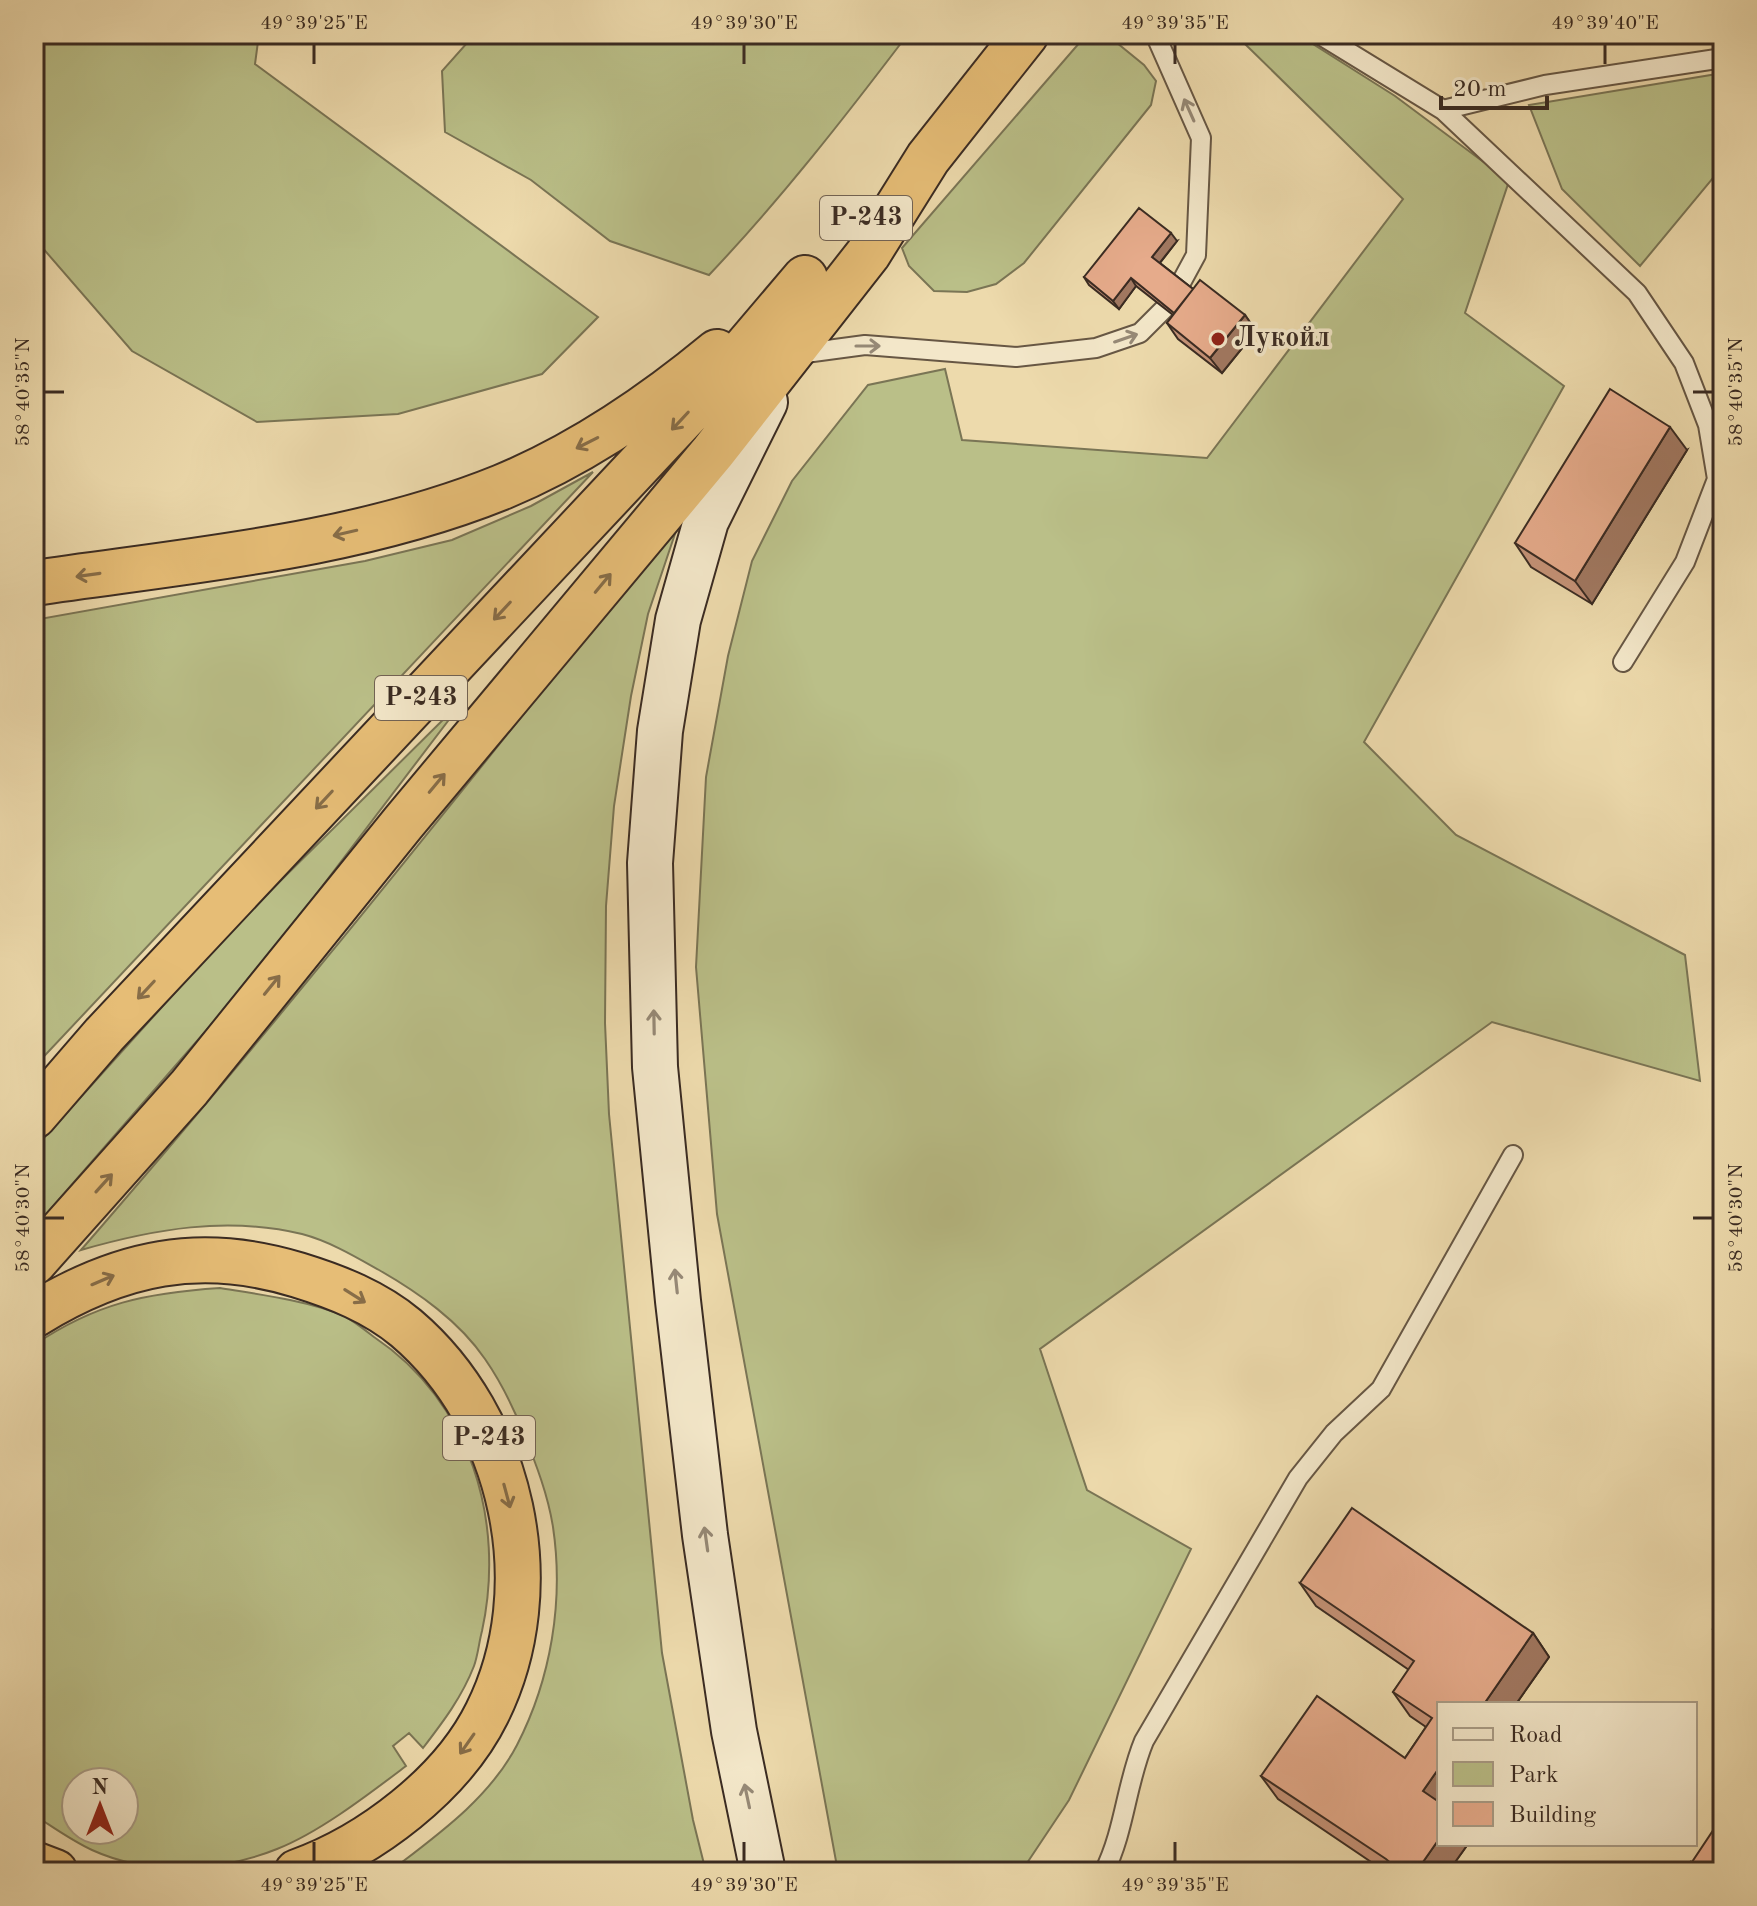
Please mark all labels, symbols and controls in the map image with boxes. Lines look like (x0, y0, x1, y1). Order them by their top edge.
text: 49°39'25"E (260, 14, 368, 34)
text: 49°39'30"E (690, 14, 798, 34)
text: 49°39'35"E (1121, 14, 1229, 34)
text: 49°39'40"E (1551, 14, 1659, 34)
scale bar (1441, 60, 1547, 110)
text: 20 m (1453, 78, 1507, 102)
one-way arrow (1180, 98, 1195, 123)
road number: Р-243 (820, 196, 912, 240)
place label: Лукойл (1234, 325, 1330, 353)
one-way arrow (1113, 329, 1138, 344)
marker: Лукойл (1209, 330, 1227, 348)
text: 58°40'35"N (14, 337, 34, 447)
text: 58°40'35"N (1727, 337, 1747, 447)
one-way arrow (854, 338, 881, 354)
one-way arrow (672, 411, 690, 431)
one-way arrow (576, 436, 600, 452)
one-way arrow (332, 526, 358, 541)
one-way arrow (76, 568, 101, 583)
one-way arrow (594, 574, 612, 594)
one-way arrow (493, 601, 512, 621)
road number: Р-243 (375, 676, 467, 720)
one-way arrow (428, 773, 446, 794)
one-way arrow (316, 790, 334, 810)
one-way arrow (263, 974, 281, 995)
one-way arrow (137, 980, 156, 1000)
one-way arrow (646, 1009, 662, 1036)
text: 58°40'30"N (14, 1163, 34, 1273)
text: 58°40'30"N (1727, 1163, 1747, 1273)
one-way arrow (95, 1173, 113, 1193)
one-way arrow (668, 1268, 683, 1295)
one-way arrow (90, 1271, 115, 1286)
one-way arrow (343, 1288, 366, 1304)
road number: Р-243 (443, 1416, 535, 1460)
one-way arrow (501, 1482, 516, 1508)
one-way arrow (698, 1527, 713, 1552)
legend (1437, 1702, 1697, 1846)
text: Road (1509, 1724, 1562, 1748)
one-way arrow (459, 1732, 475, 1754)
text: Park (1509, 1764, 1558, 1788)
north arrow (60, 1766, 140, 1846)
text: N (92, 1777, 109, 1799)
one-way arrow (739, 1783, 754, 1809)
text: Building (1509, 1804, 1596, 1828)
text: 49°39'25"E (260, 1876, 368, 1896)
text: 49°39'30"E (690, 1876, 798, 1896)
text: 49°39'35"E (1121, 1876, 1229, 1896)

